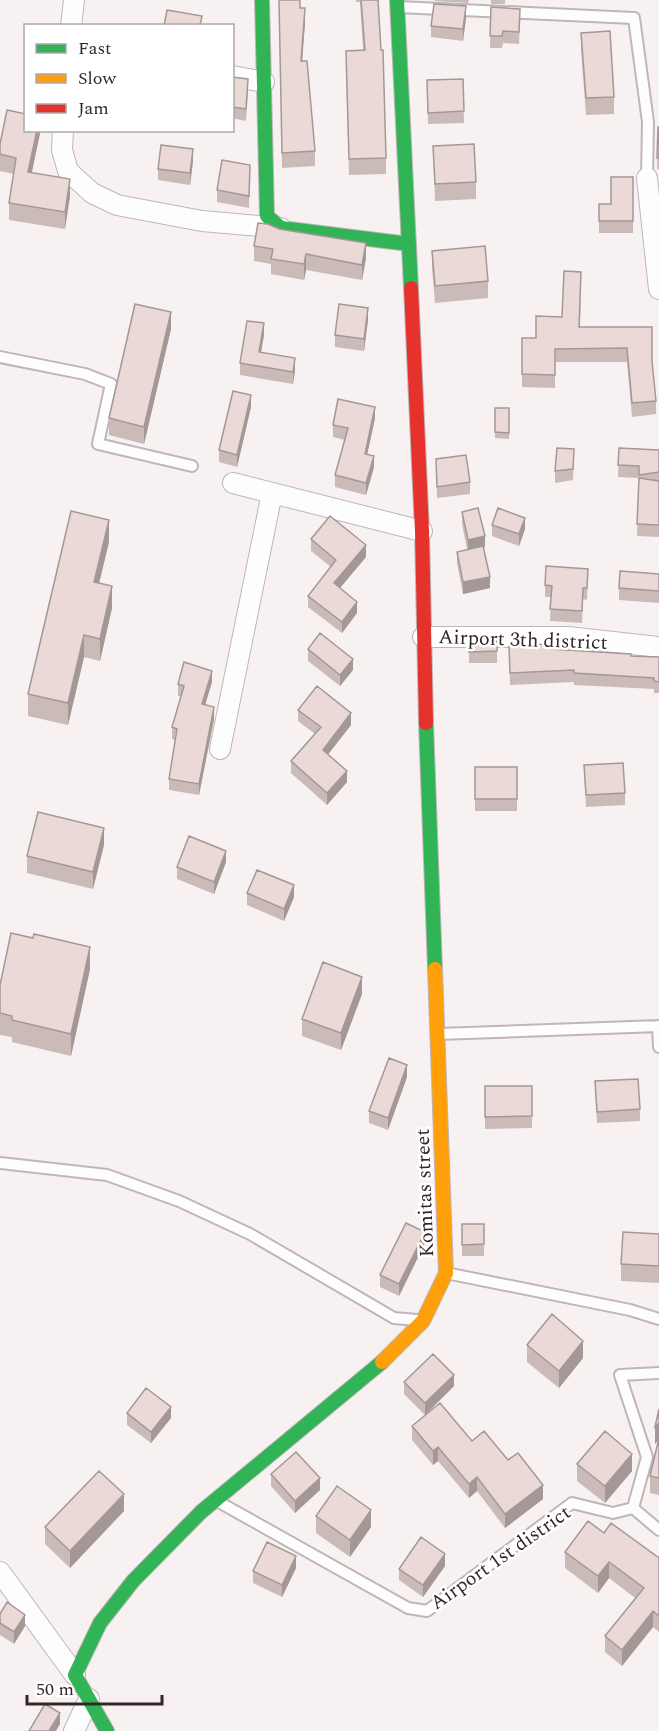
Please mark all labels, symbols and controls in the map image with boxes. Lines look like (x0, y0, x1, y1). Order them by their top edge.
legend (24, 24, 234, 132)
text: Fast (78, 35, 111, 62)
text: Slow (78, 65, 117, 92)
text: Jam (78, 95, 109, 122)
street label: Airport 3th district (438, 622, 608, 658)
street label: Komitas street (408, 1128, 442, 1258)
street label: Airport 1st district (424, 1498, 577, 1618)
scale bar (27, 1668, 162, 1706)
text: 50 m (36, 1676, 74, 1703)

